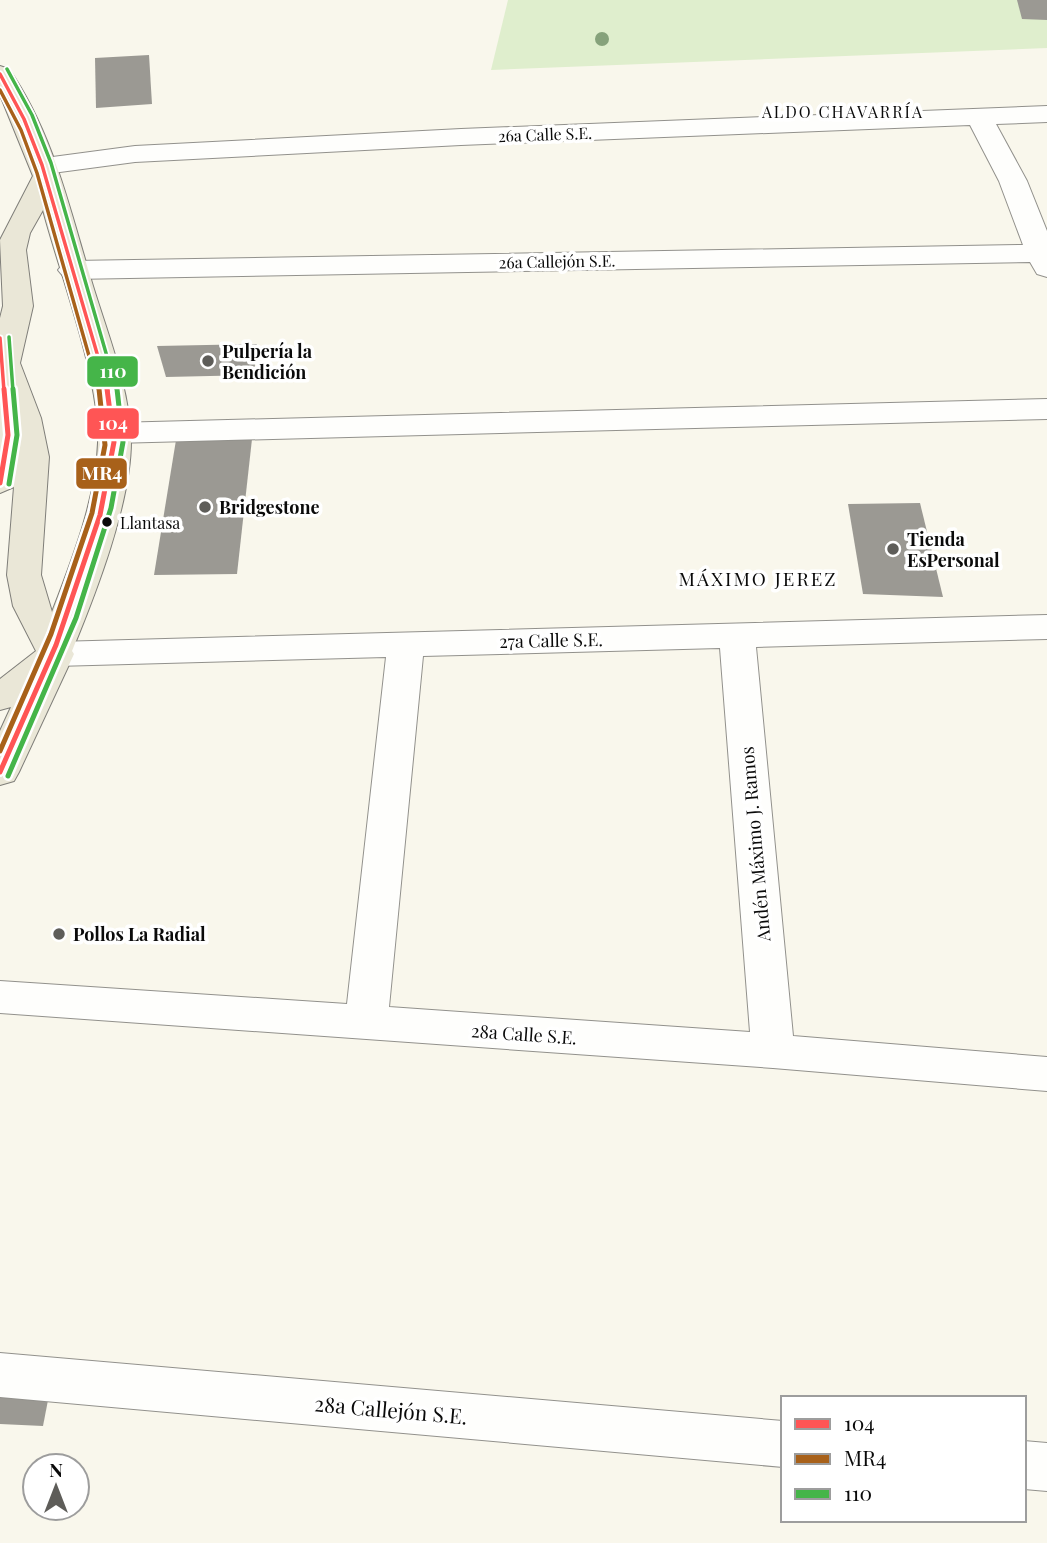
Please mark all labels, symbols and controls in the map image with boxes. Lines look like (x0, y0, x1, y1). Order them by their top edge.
district label: ALDO CHAVARRÍA (761, 101, 924, 122)
street label: 26a Calle S.E. (498, 122, 592, 146)
street label: 26a Callejón S.E. (498, 249, 616, 273)
place label: Pulpería la Bendición (222, 339, 313, 384)
marker: Pulpería la Bendición (200, 353, 216, 369)
line badge: 110 (86, 355, 139, 388)
text: 110 (100, 357, 126, 383)
line badge: 104 (86, 407, 140, 440)
text: 104 (98, 409, 128, 435)
line badge: MR4 (75, 457, 128, 490)
text: MR4 (82, 459, 122, 485)
place label: Bridgestone (219, 495, 320, 519)
marker: Bridgestone (197, 499, 213, 515)
place label: Llantasa (120, 512, 180, 533)
marker: Llantasa (100, 515, 114, 529)
place label: Tienda EsPersonal (907, 527, 1000, 572)
marker: Tienda EsPersonal (885, 541, 901, 557)
district label: MÁXIMO JEREZ (678, 565, 838, 591)
street label: 27a Calle S.E. (499, 627, 603, 653)
street label: Andén Máximo J. Ramos (735, 746, 776, 943)
place label: Pollos La Radial (73, 922, 206, 946)
marker: Pollos La Radial (51, 926, 67, 942)
street label: 28a Calle S.E. (470, 1018, 578, 1050)
street label: 28a Callejón S.E. (313, 1388, 469, 1430)
legend (781, 1396, 1026, 1522)
text: 104 (844, 1408, 875, 1436)
text: MR4 (844, 1443, 886, 1471)
north arrow (21, 1452, 91, 1522)
text: N (49, 1456, 63, 1482)
text: 110 (844, 1478, 872, 1506)

